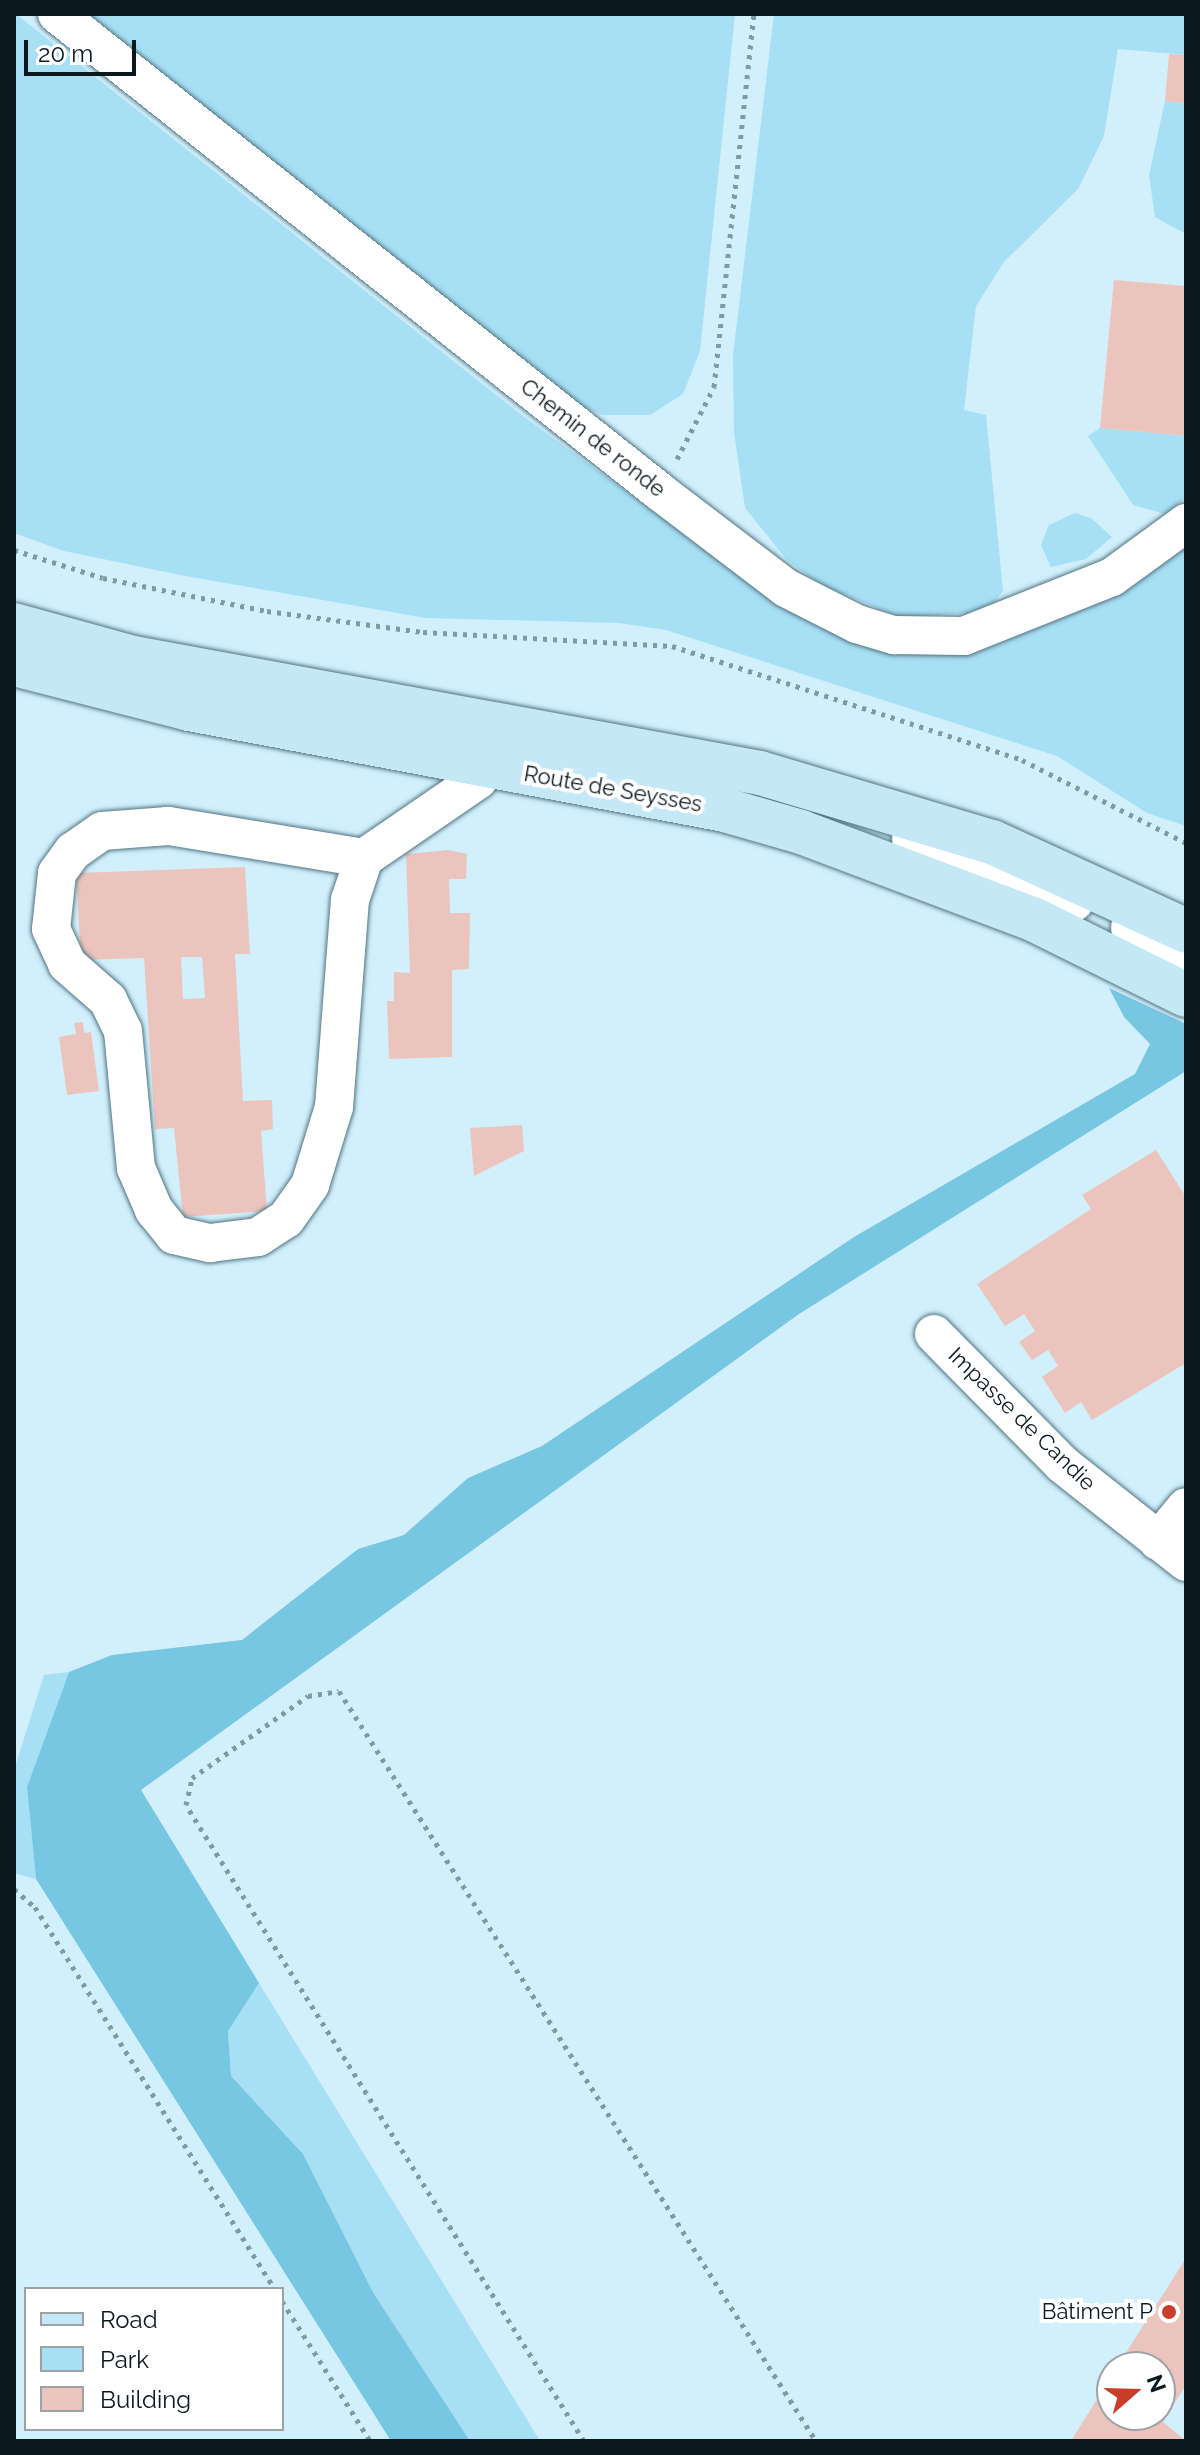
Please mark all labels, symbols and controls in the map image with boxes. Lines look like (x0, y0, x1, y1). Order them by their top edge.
scale bar (28, 24, 140, 74)
text: 20 m (38, 39, 93, 68)
street label: Chemin de ronde (515, 373, 671, 503)
street label: Route de Seysses (522, 760, 704, 818)
street label: Impasse de Candie (943, 1342, 1101, 1496)
legend (24, 2287, 284, 2431)
place label: Bâtiment P (1042, 2299, 1153, 2325)
marker: Bâtiment P (1160, 2303, 1178, 2321)
text: Road (100, 2305, 158, 2334)
text: Park (100, 2345, 149, 2374)
north arrow (1096, 2351, 1176, 2431)
text: N (1142, 2371, 1172, 2396)
text: Building (100, 2385, 191, 2414)

